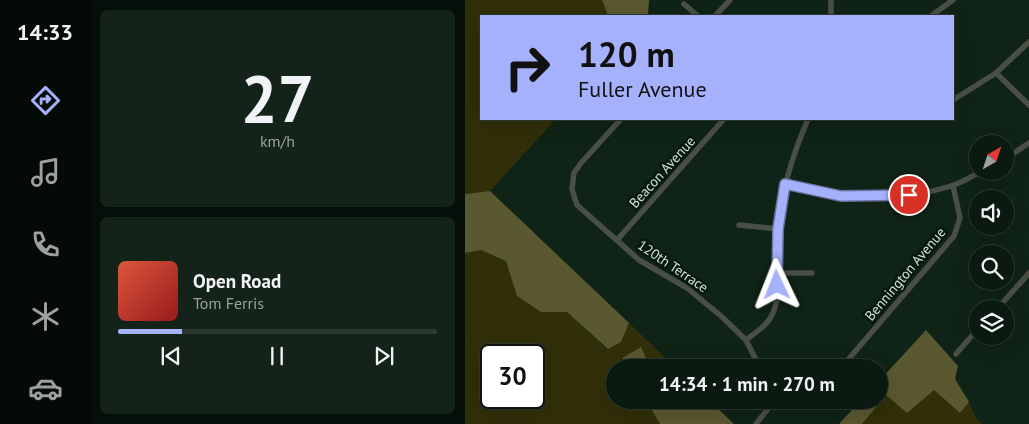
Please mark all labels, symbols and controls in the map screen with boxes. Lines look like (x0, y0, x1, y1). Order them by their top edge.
text: 14:33 (17, 18, 73, 46)
text: 120 m (578, 31, 675, 77)
icon: right (495, 35, 560, 100)
text: 27 (241, 56, 314, 140)
text: Fuller Avenue (578, 75, 707, 103)
icon: directions (28, 83, 63, 118)
text: km/h (260, 131, 295, 151)
street label: Beacon Avenue (625, 132, 699, 212)
north arrow (969, 135, 1014, 180)
map controls (969, 135, 1014, 345)
icon: music (28, 155, 63, 190)
pin (888, 174, 930, 216)
icon: arrive (895, 181, 923, 209)
button: sound (969, 190, 1014, 235)
street label: Bennington Avenue (861, 224, 949, 324)
icon: phone (28, 227, 63, 262)
street label: 120th Terrace (634, 236, 712, 296)
button: search (969, 245, 1014, 290)
position arrow (750, 258, 802, 310)
text: Open Road (193, 269, 281, 293)
text: Tom Ferris (193, 293, 264, 313)
icon: climate (28, 299, 63, 334)
button: layers (969, 300, 1014, 345)
icon: previous (157, 342, 185, 370)
icon: pause (263, 342, 291, 370)
icon: next (370, 342, 398, 370)
speed limit sign: 30 (480, 344, 545, 409)
icon: car (28, 371, 63, 406)
text: 14:34 · 1 min · 270 m (659, 372, 835, 396)

